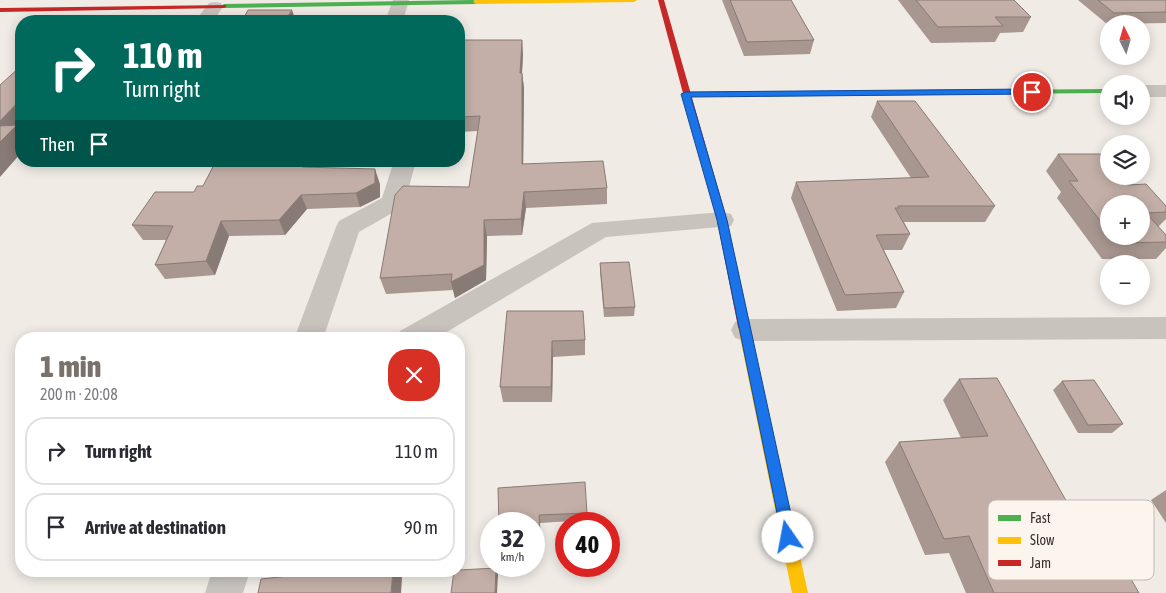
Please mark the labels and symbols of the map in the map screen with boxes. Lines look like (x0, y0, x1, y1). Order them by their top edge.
north arrow (1100, 15, 1150, 65)
pin (1011, 71, 1053, 113)
legend (988, 500, 1154, 580)
position arrow (761, 510, 813, 562)
text: Fast (1030, 510, 1051, 526)
speed limit sign: 40 (555, 512, 620, 577)
text: Slow (1030, 532, 1055, 548)
text: Jam (1030, 555, 1051, 571)

